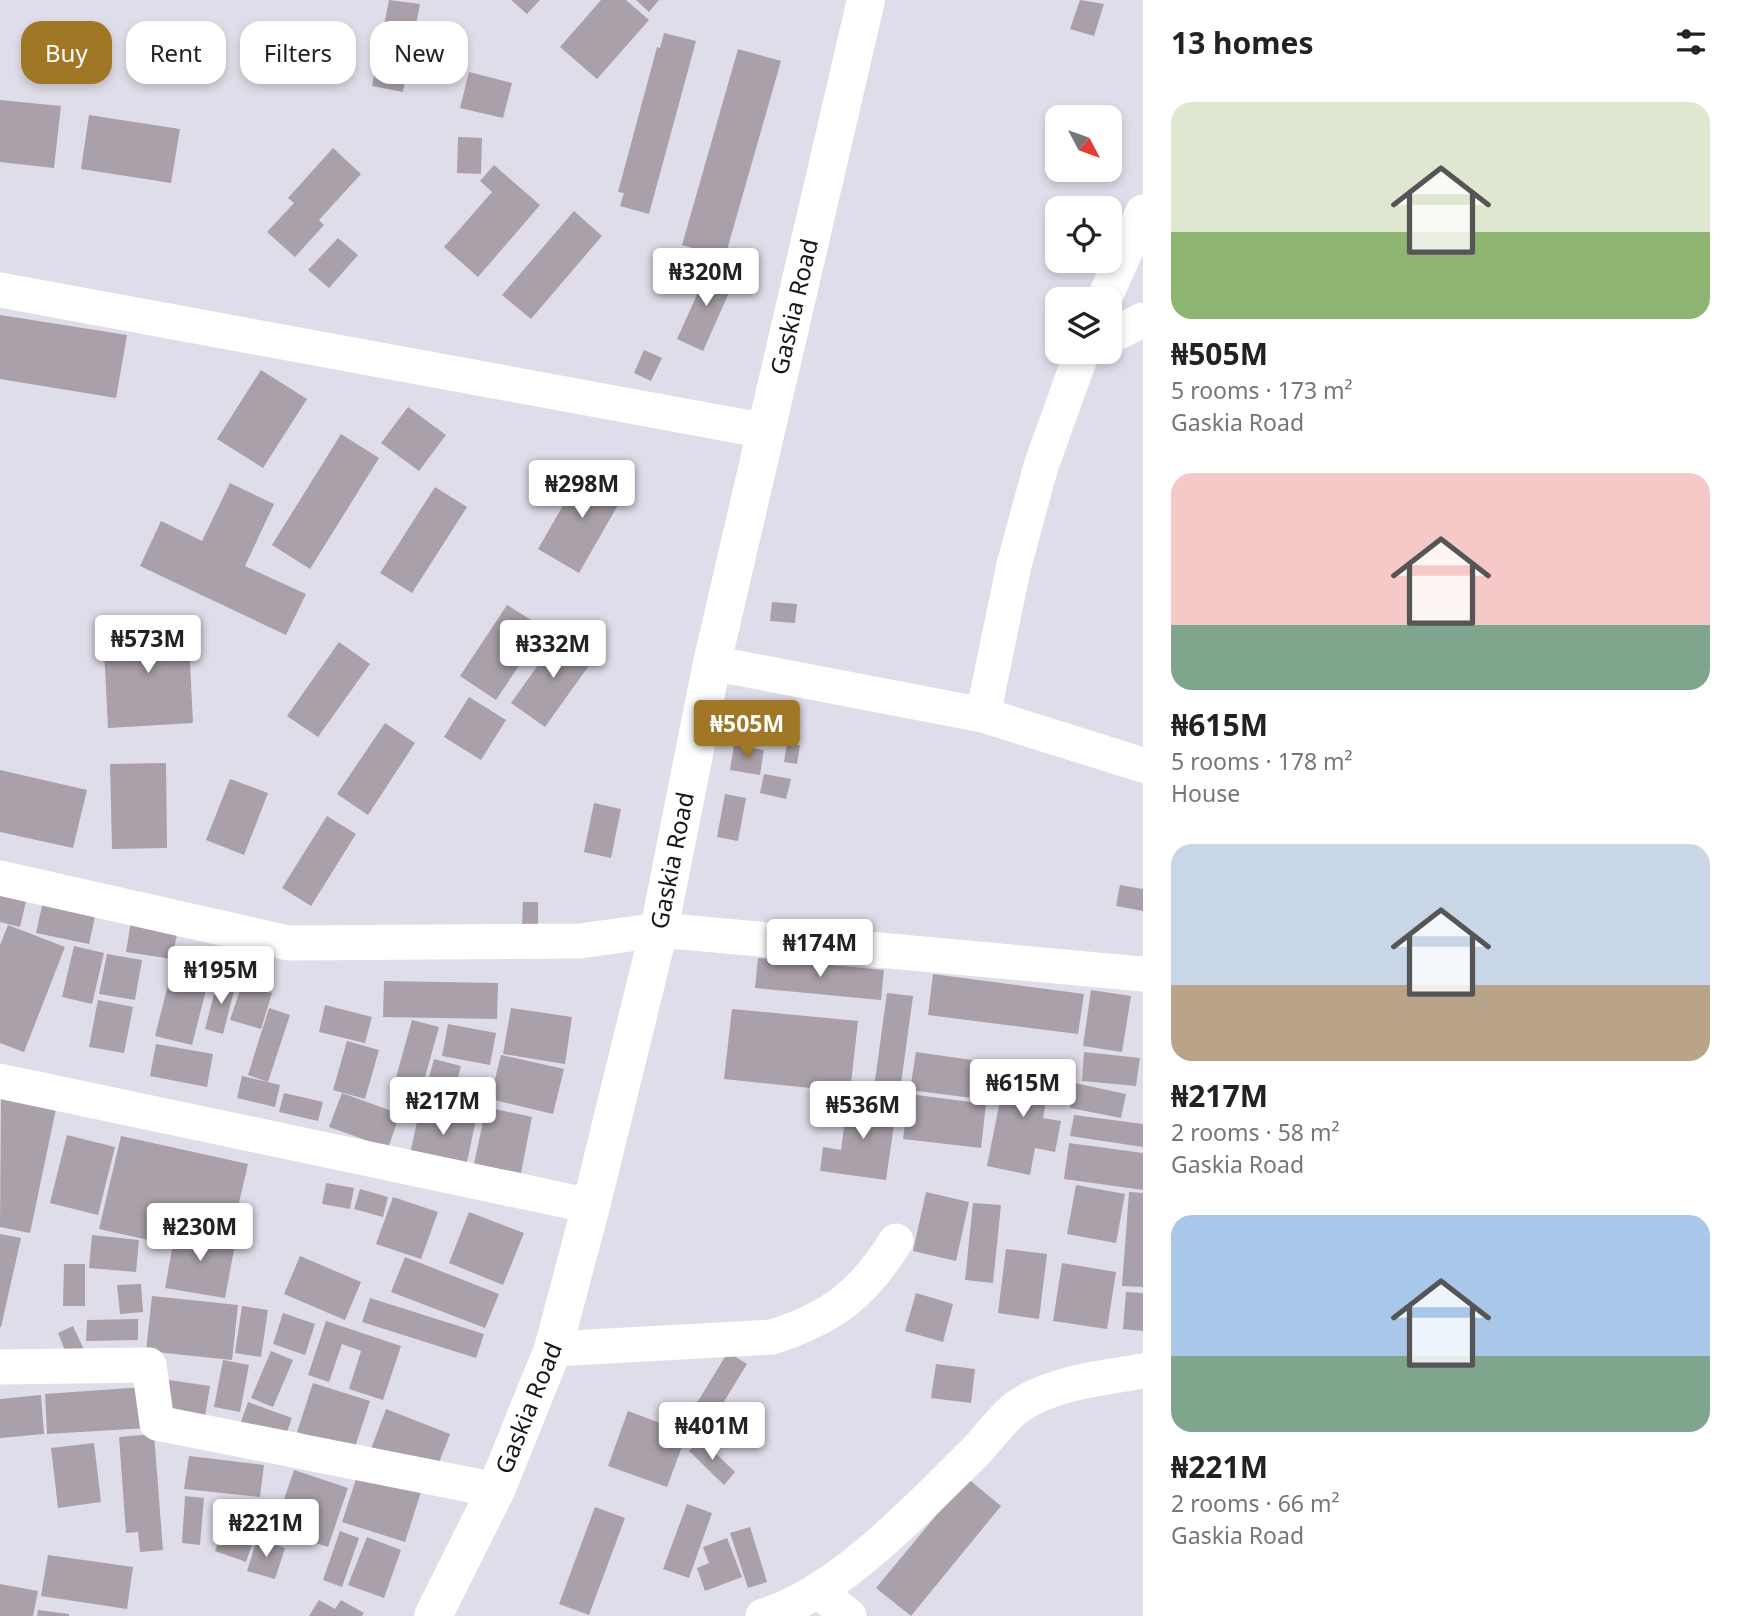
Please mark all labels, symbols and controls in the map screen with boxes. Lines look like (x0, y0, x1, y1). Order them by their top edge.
chip: Buy (21, 21, 112, 84)
chip: Rent (126, 21, 226, 84)
chip: Filters (240, 21, 356, 84)
chip: New (370, 21, 468, 84)
text: 13 homes (1171, 22, 1314, 63)
icon: filters (1672, 23, 1710, 61)
north arrow (1045, 105, 1122, 182)
map controls (1045, 105, 1122, 364)
icon: home (1378, 147, 1504, 273)
button: locate (1045, 196, 1122, 273)
street label: Gaskia Road (761, 235, 825, 378)
pin: ₦320M (657, 248, 755, 308)
text: ₦320M (669, 255, 743, 287)
button: layers (1045, 287, 1122, 364)
text: ₦505M (1171, 333, 1268, 374)
text: 5 rooms · 173 m² (1171, 374, 1353, 406)
text: Gaskia Road (1171, 406, 1304, 438)
pin: ₦298M (533, 461, 631, 520)
text: ₦298M (545, 467, 619, 499)
icon: home (1378, 518, 1504, 644)
pin: ₦573M (99, 616, 197, 675)
pin: ₦332M (504, 620, 602, 680)
text: ₦573M (111, 622, 185, 654)
text: ₦332M (516, 627, 590, 659)
pin: ₦505M (698, 700, 796, 760)
text: ₦615M (1171, 704, 1268, 745)
text: ₦505M (710, 707, 784, 739)
text: 5 rooms · 178 m² (1171, 745, 1353, 777)
text: House (1171, 777, 1240, 809)
street label: Gaskia Road (642, 789, 701, 932)
icon: home (1378, 889, 1504, 1015)
pin: ₦174M (771, 920, 869, 979)
text: ₦174M (783, 926, 857, 958)
pin: ₦195M (172, 946, 270, 1006)
text: ₦195M (184, 953, 258, 985)
pin: ₦615M (974, 1060, 1072, 1119)
text: ₦615M (986, 1066, 1060, 1098)
text: ₦217M (1171, 1075, 1268, 1116)
pin: ₦217M (394, 1078, 492, 1137)
pin: ₦536M (814, 1082, 912, 1141)
text: ₦217M (406, 1084, 480, 1116)
text: ₦536M (826, 1088, 900, 1120)
text: 2 rooms · 58 m² (1171, 1116, 1340, 1148)
text: Gaskia Road (1171, 1148, 1304, 1180)
pin: ₦230M (151, 1204, 249, 1263)
text: ₦230M (163, 1210, 237, 1242)
icon: home (1378, 1260, 1504, 1386)
street label: Gaskia Road (486, 1337, 569, 1478)
pin: ₦401M (663, 1402, 761, 1462)
text: ₦401M (675, 1409, 749, 1441)
text: ₦221M (1171, 1446, 1268, 1487)
text: 2 rooms · 66 m² (1171, 1487, 1340, 1519)
pin: ₦221M (217, 1500, 315, 1559)
text: ₦221M (229, 1506, 303, 1538)
text: Gaskia Road (1171, 1519, 1304, 1551)

